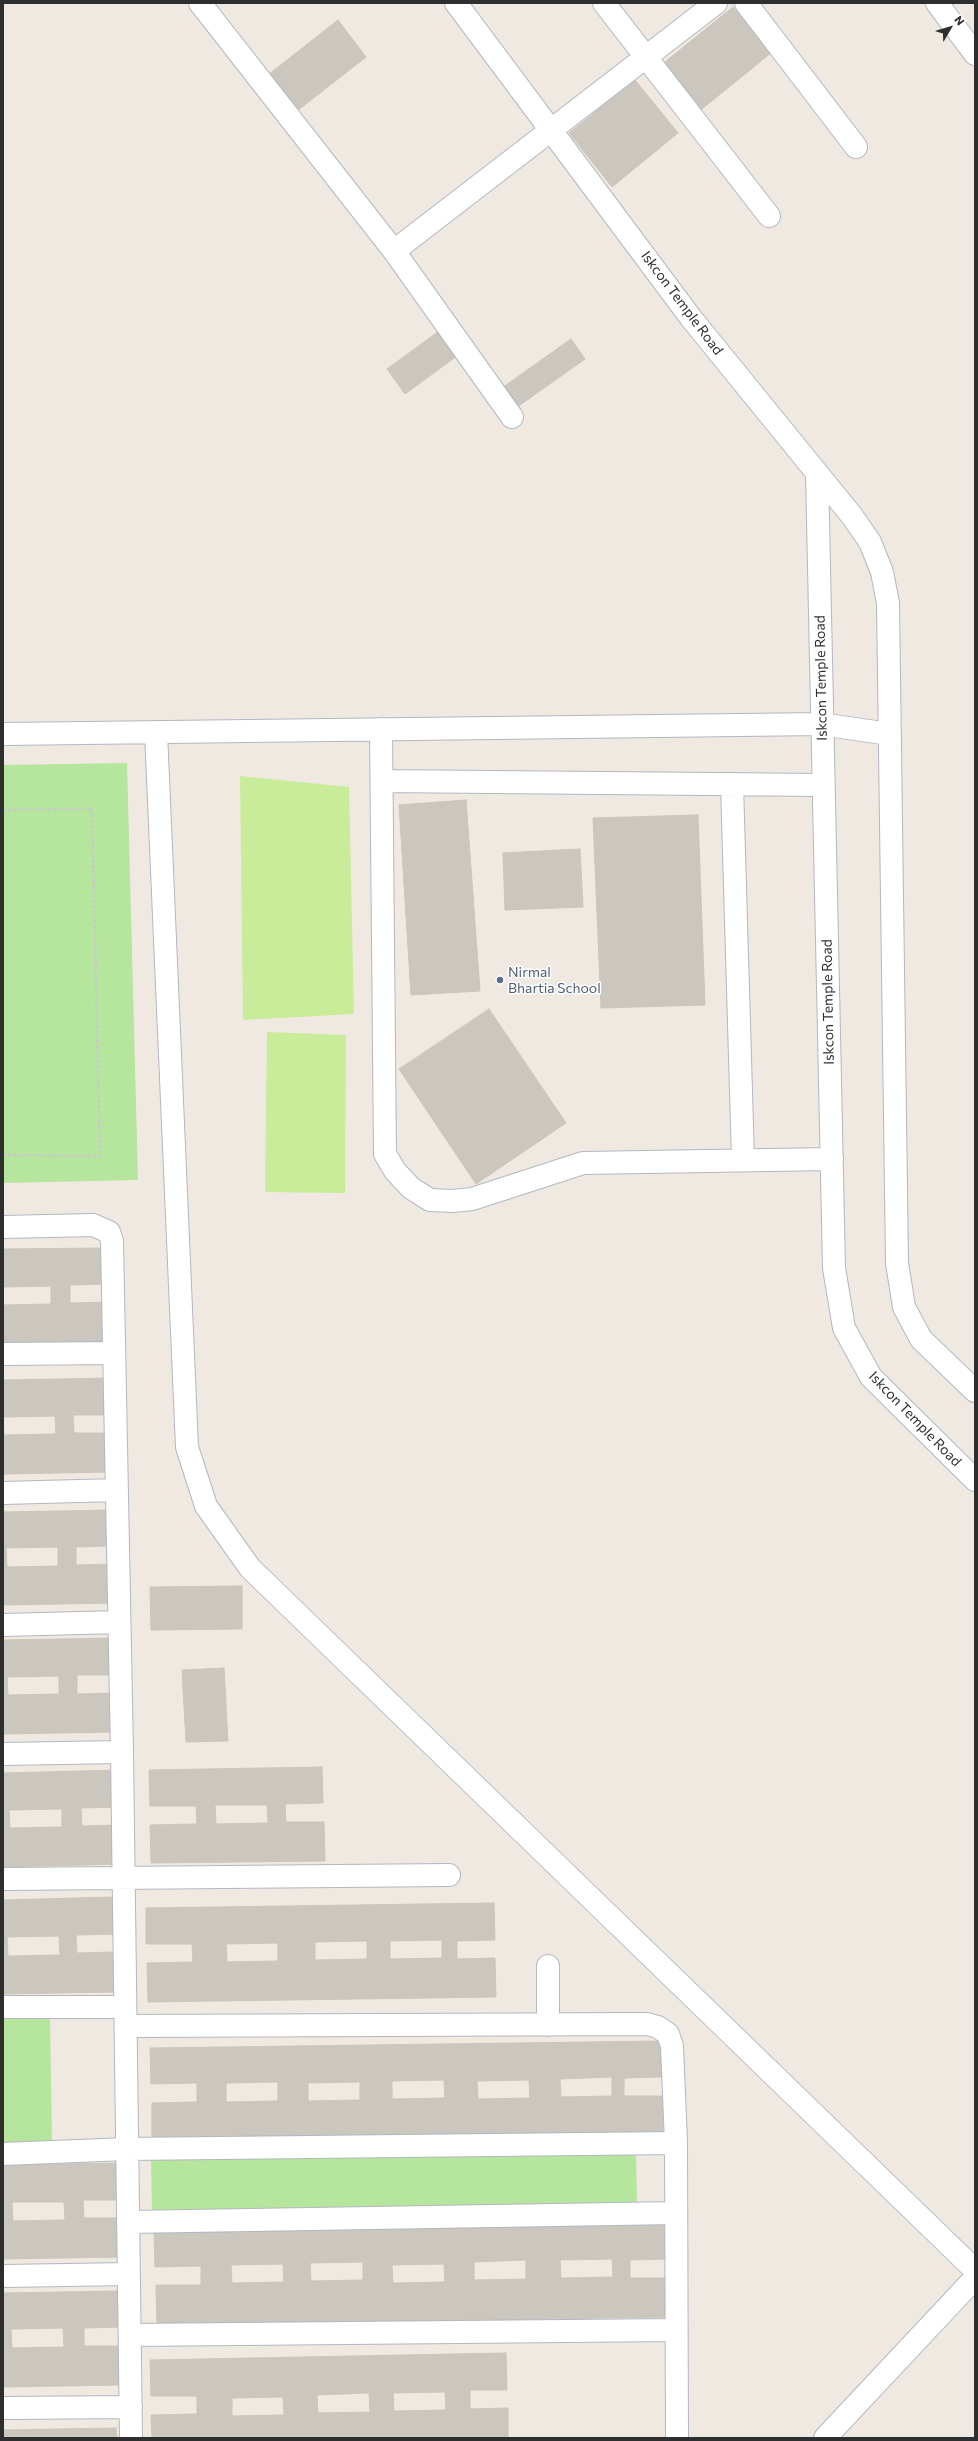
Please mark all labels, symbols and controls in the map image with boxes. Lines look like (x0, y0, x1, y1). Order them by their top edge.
north arrow (930, 8, 970, 48)
text: N (952, 13, 968, 28)
street label: Iskcon Temple Road (637, 248, 727, 358)
street label: Iskcon Temple Road (812, 615, 830, 741)
street label: Iskcon Temple Road (819, 939, 837, 1065)
place label: Nirmal Bhartia School (508, 964, 601, 996)
marker: Nirmal Bhartia School (495, 975, 505, 985)
street label: Iskcon Temple Road (865, 1368, 965, 1470)

